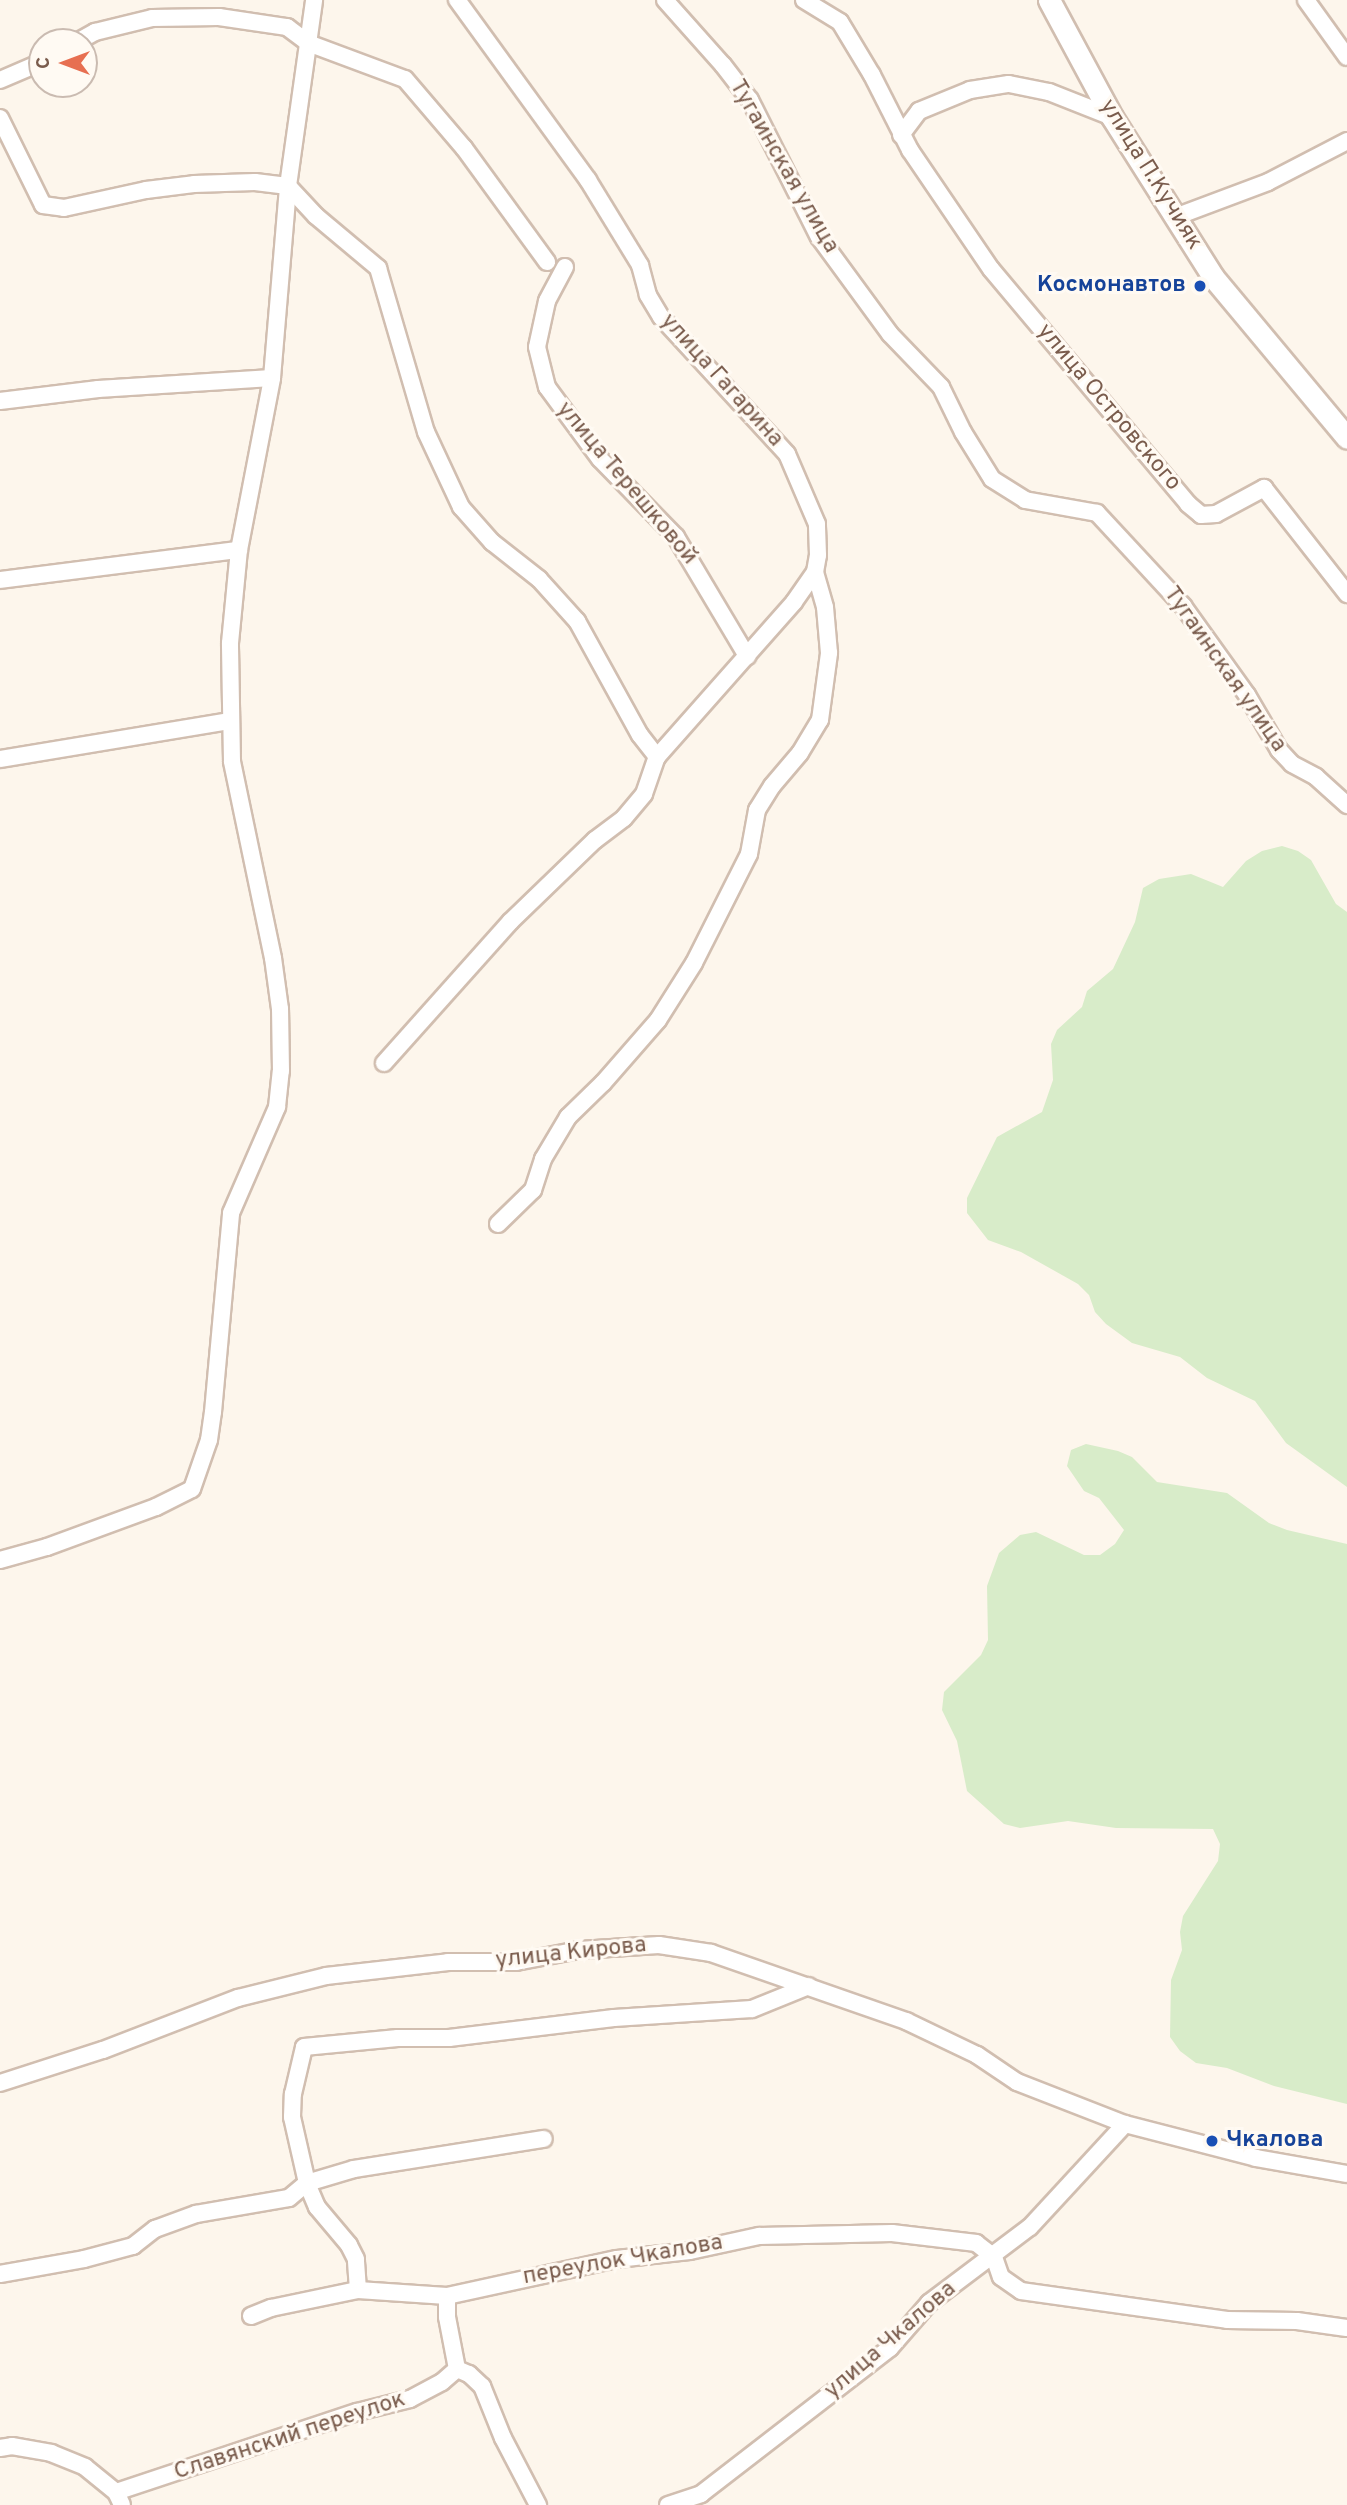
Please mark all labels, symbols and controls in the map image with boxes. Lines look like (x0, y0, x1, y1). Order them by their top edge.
north arrow (28, 28, 98, 98)
text: С (32, 57, 56, 69)
street label: Тугаинская улица (722, 75, 844, 259)
street label: улица П.Кучияк (1093, 95, 1207, 255)
place label: Космонавтов (1037, 272, 1186, 300)
marker: Космонавтов (1192, 278, 1208, 294)
street label: улица Гагарина (654, 309, 788, 453)
street label: улица Островского (1030, 319, 1186, 497)
street label: улица Терешковой (549, 397, 703, 571)
street label: Тугаинская улица (1157, 582, 1291, 758)
street label: улица Кирова (494, 1932, 648, 1976)
place label: Чкалова (1226, 2127, 1323, 2155)
marker: Чкалова (1204, 2133, 1220, 2149)
street label: переулок Чкалова (521, 2230, 725, 2292)
street label: улица Чкалова (820, 2276, 962, 2406)
street label: Славянский переулок (171, 2387, 409, 2487)

